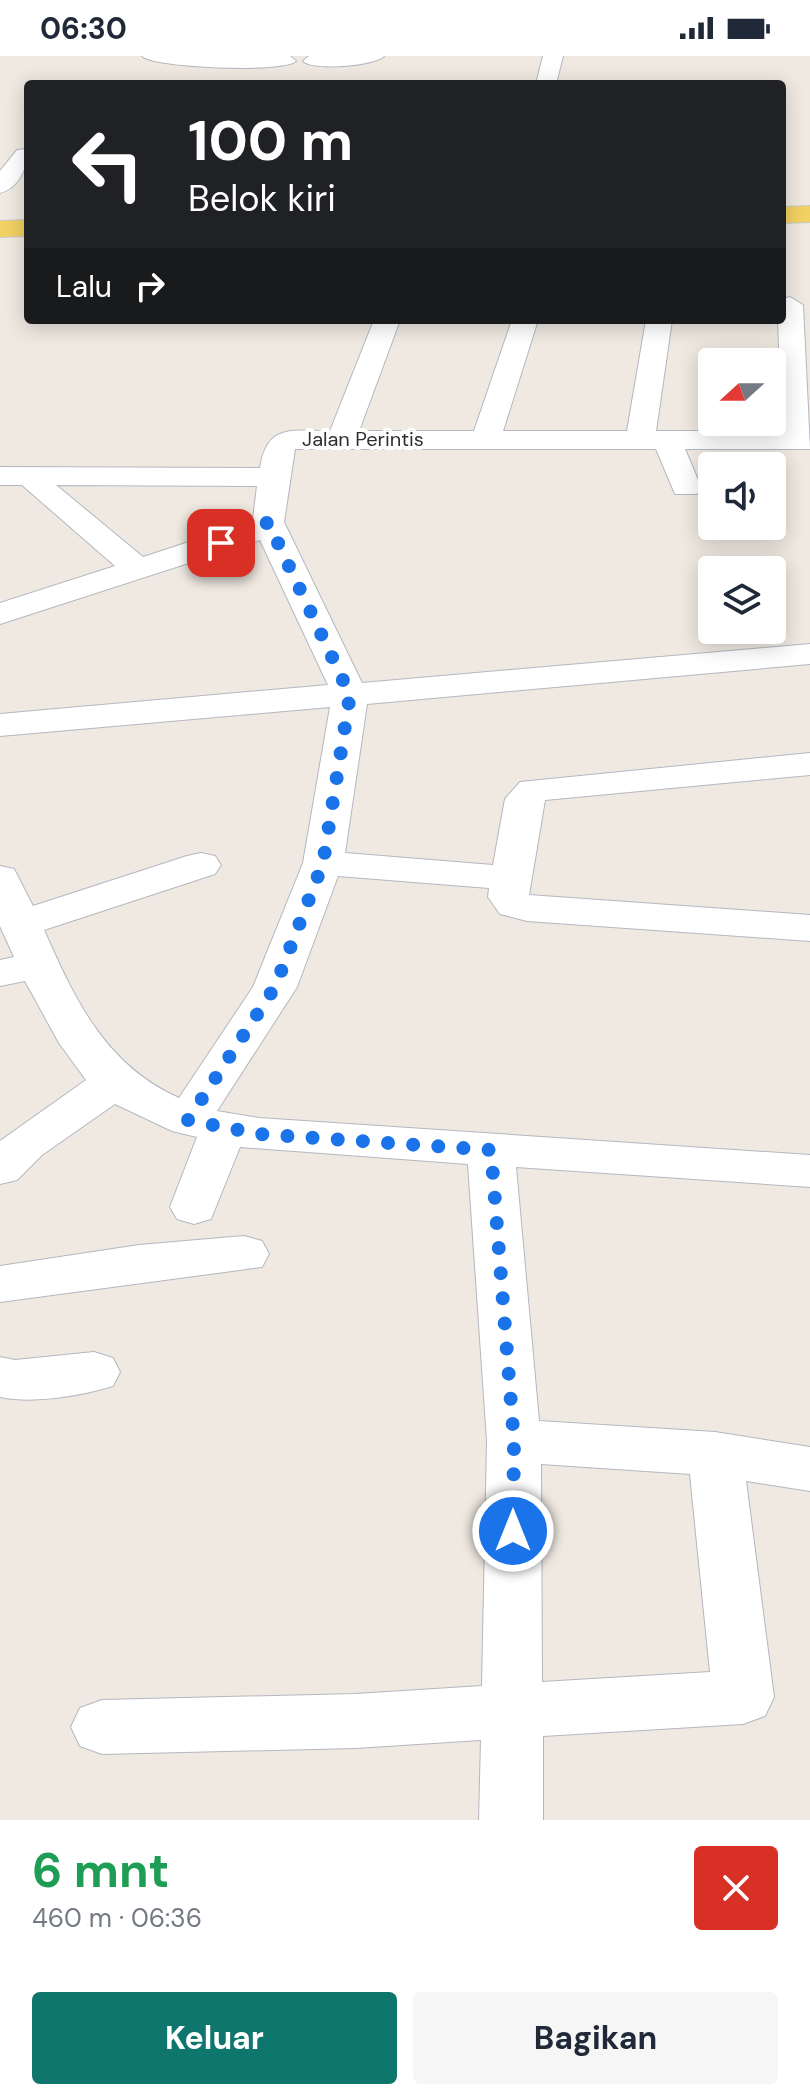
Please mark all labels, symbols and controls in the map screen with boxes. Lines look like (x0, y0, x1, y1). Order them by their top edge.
text: 06:30 (40, 9, 127, 48)
text: 100 m (188, 104, 353, 177)
icon: left (56, 112, 160, 216)
text: Belok kiri (188, 175, 336, 222)
icon: right (128, 264, 172, 308)
text: Lalu (56, 267, 112, 306)
north arrow (698, 348, 786, 436)
map controls (698, 348, 786, 644)
street label: Jalan Perintis (302, 426, 424, 452)
button: sound (698, 452, 786, 540)
pin (187, 509, 255, 577)
icon: arrive (199, 521, 243, 565)
button: layers (698, 556, 786, 644)
position arrow (471, 1489, 555, 1573)
text: 6 mnt (32, 1839, 169, 1902)
button: close (694, 1846, 778, 1930)
text: 460 m · 06:36 (32, 1901, 202, 1935)
button: Keluar (32, 1992, 397, 2084)
button: Bagikan (413, 1992, 778, 2084)

